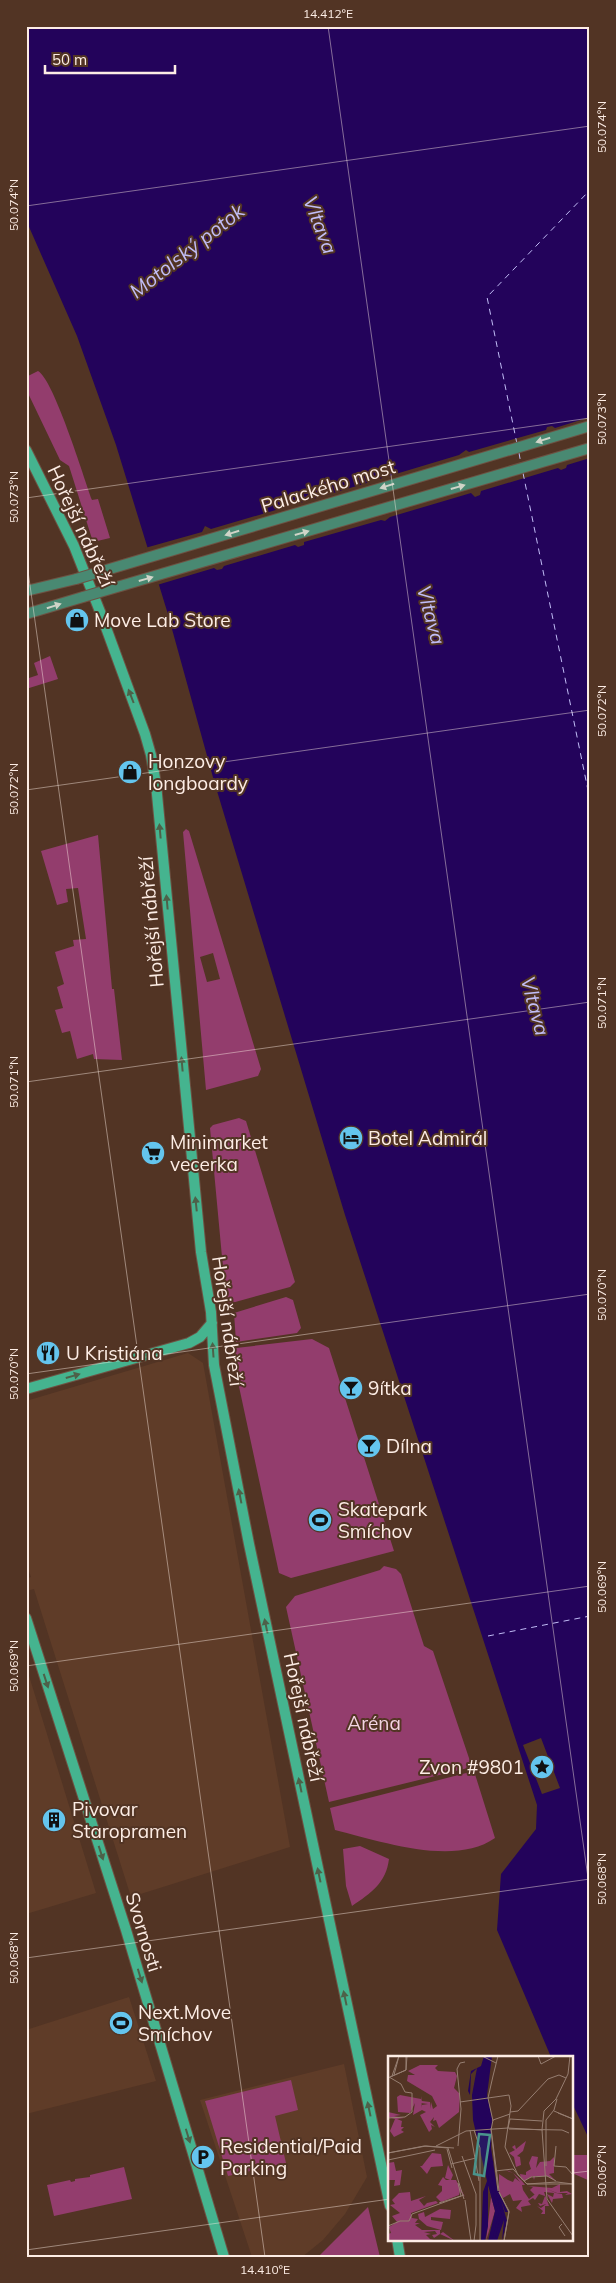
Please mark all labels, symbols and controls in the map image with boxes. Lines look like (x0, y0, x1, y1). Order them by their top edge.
text: 14.412°E (303, 6, 353, 21)
scale bar (45, 42, 175, 74)
text: 50 m (52, 50, 87, 69)
text: 50.074°N (594, 101, 609, 153)
text: 50.074°N (6, 179, 21, 231)
water label: Vltava (298, 192, 343, 257)
water label: Motolský potok (124, 197, 250, 303)
text: 50.073°N (594, 393, 609, 445)
one-way arrow (535, 436, 550, 444)
street label: Palackého most (258, 454, 398, 518)
street label: Hořejší nábřeží (42, 461, 120, 592)
text: 50.073°N (6, 471, 21, 523)
one-way arrow (380, 483, 395, 491)
one-way arrow (451, 483, 466, 491)
one-way arrow (295, 528, 310, 536)
one-way arrow (224, 529, 239, 537)
one-way arrow (139, 574, 154, 582)
water label: Vltava (412, 583, 451, 647)
one-way arrow (47, 601, 62, 609)
shop icon: Move Lab Store (64, 607, 90, 633)
place label: Move Lab Store (94, 608, 231, 632)
text: 50.072°N (594, 685, 609, 737)
one-way arrow (127, 689, 135, 703)
place label: Honzovy longboardy (148, 749, 248, 795)
shop icon: Honzovy longboardy (117, 759, 143, 785)
text: 50.072°N (6, 763, 21, 815)
one-way arrow (156, 823, 164, 839)
street label: Hořejší nábřeží (133, 854, 169, 988)
one-way arrow (163, 894, 171, 910)
water label: Vltava (516, 974, 555, 1038)
text: 50.071°N (594, 977, 609, 1029)
one-way arrow (178, 1055, 186, 1071)
text: 50.071°N (6, 1056, 21, 1108)
hotel icon: Botel Admirál (338, 1125, 364, 1151)
place label: Botel Admirál (368, 1126, 487, 1150)
place label: Minimarket vecerka (170, 1130, 268, 1176)
supermarket icon: Minimarket vecerka (140, 1140, 166, 1166)
one-way arrow (192, 1195, 200, 1211)
street label: Hořejší nábřeží (207, 1254, 249, 1389)
text: 50.070°N (594, 1269, 609, 1321)
restaurant icon: U Kristiána (35, 1340, 61, 1366)
place label: U Kristiána (66, 1341, 163, 1365)
one-way arrow (209, 1341, 217, 1357)
text: 50.070°N (6, 1348, 21, 1400)
one-way arrow (66, 1371, 81, 1379)
bar icon: 9ítka (338, 1375, 364, 1401)
place label: 9ítka (368, 1376, 412, 1400)
bar icon: Dílna (356, 1433, 382, 1459)
place label: Dílna (386, 1434, 432, 1458)
one-way arrow (235, 1488, 243, 1504)
place label: Skatepark Smíchov (338, 1497, 428, 1543)
sports icon: Skatepark Smíchov (307, 1507, 333, 1533)
text: 50.069°N (594, 1561, 609, 1613)
one-way arrow (262, 1617, 270, 1633)
text: 50.069°N (6, 1640, 21, 1692)
street label: Hořejší nábřeží (279, 1650, 330, 1785)
one-way arrow (43, 1674, 51, 1689)
park label: Aréna (347, 1711, 401, 1735)
place icon: Zvon #9801 (529, 1754, 555, 1780)
place label: Zvon #9801 (419, 1755, 524, 1779)
one-way arrow (296, 1776, 304, 1792)
place label: Pivovar Staropramen (72, 1797, 187, 1843)
building icon: Pivovar Staropramen (41, 1807, 67, 1833)
one-way arrow (98, 1846, 106, 1861)
text: 50.068°N (594, 1853, 609, 1905)
one-way arrow (315, 1867, 323, 1883)
street label: Svornosti (121, 1889, 167, 1975)
text: 50.068°N (6, 1932, 21, 1984)
one-way arrow (137, 1969, 145, 1984)
one-way arrow (341, 1990, 349, 2005)
place label: Next.Move Smíchov (138, 2000, 231, 2046)
sports icon: Next.Move Smíchov (108, 2010, 134, 2036)
inset map (388, 2056, 574, 2240)
one-way arrow (365, 2102, 373, 2117)
one-way arrow (185, 2129, 193, 2144)
place label: Residential/Paid Parking (220, 2134, 362, 2180)
parking icon: Residential/Paid Parking (190, 2144, 216, 2170)
text: 50.067°N (594, 2145, 609, 2197)
text: 14.410°E (240, 2262, 290, 2277)

